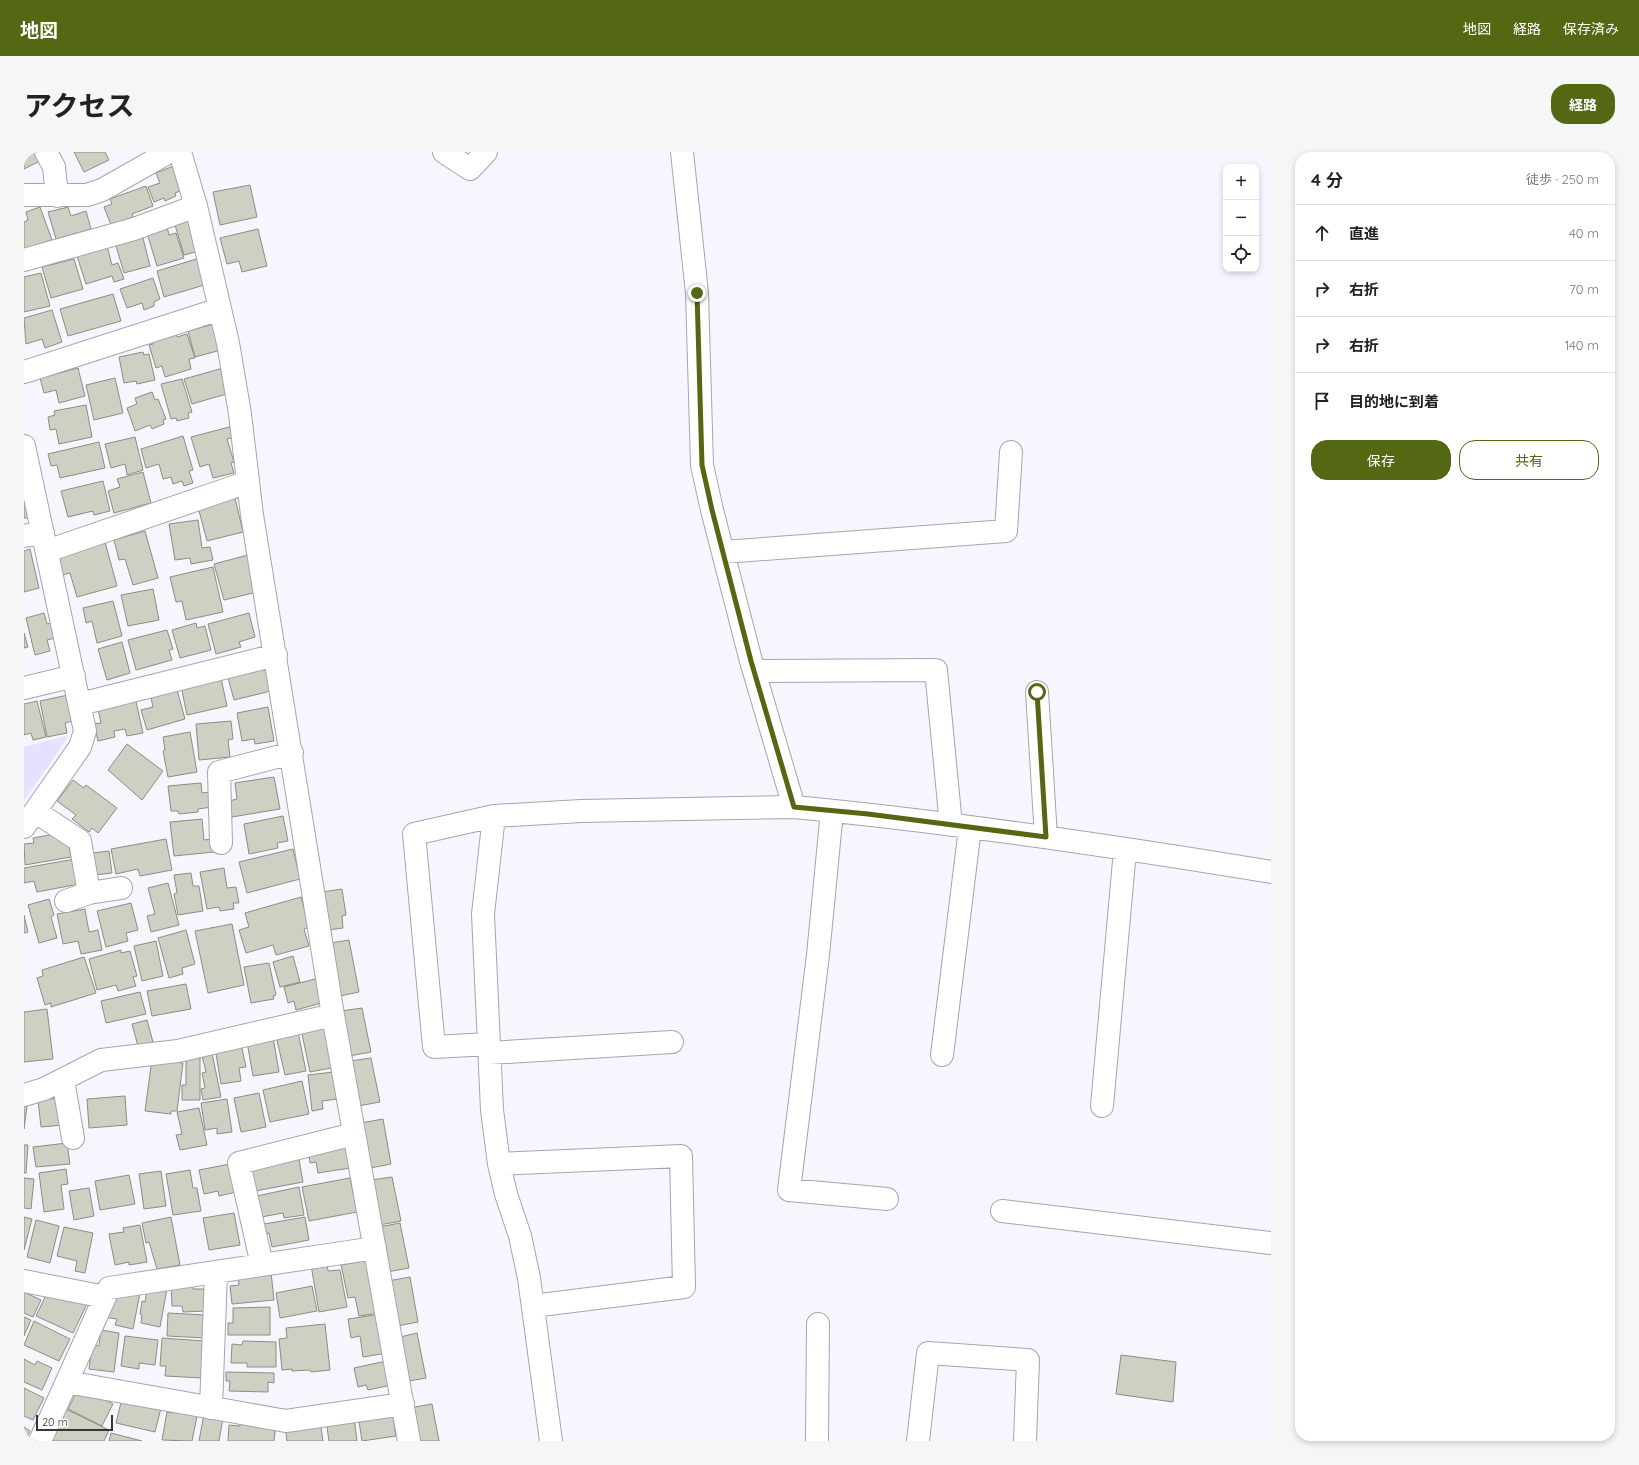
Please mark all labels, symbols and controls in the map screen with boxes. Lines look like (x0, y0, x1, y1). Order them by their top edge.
text: 地図 (20, 18, 58, 42)
text: 地図 (1463, 20, 1491, 38)
text: 経路 (1513, 20, 1541, 38)
text: 保存済み (1563, 20, 1619, 38)
button: 経路 (1551, 84, 1615, 124)
text: アクセス (24, 88, 135, 123)
map controls (1223, 164, 1259, 272)
button: + (1223, 164, 1259, 200)
text: 4 分 (1311, 169, 1343, 190)
text: 徒歩 · 250 m (1526, 171, 1599, 187)
button: − (1223, 200, 1259, 236)
icon: ahead (1311, 222, 1333, 244)
text: 直進 (1349, 224, 1379, 243)
text: 40 m (1569, 225, 1599, 241)
button: locate (1223, 236, 1259, 272)
icon: right (1311, 278, 1333, 300)
text: 右折 (1349, 280, 1379, 299)
text: 70 m (1569, 281, 1599, 297)
route end (688, 284, 706, 302)
icon: right (1311, 334, 1333, 356)
text: 右折 (1349, 336, 1379, 355)
text: 140 m (1564, 337, 1599, 353)
icon: arrive (1311, 390, 1333, 412)
text: 目的地に到着 (1349, 392, 1439, 411)
button: 保存 (1311, 440, 1451, 480)
button: 共有 (1459, 440, 1599, 480)
route start (1028, 683, 1046, 701)
scale bar (36, 1413, 113, 1432)
text: 20 m (42, 1415, 68, 1429)

